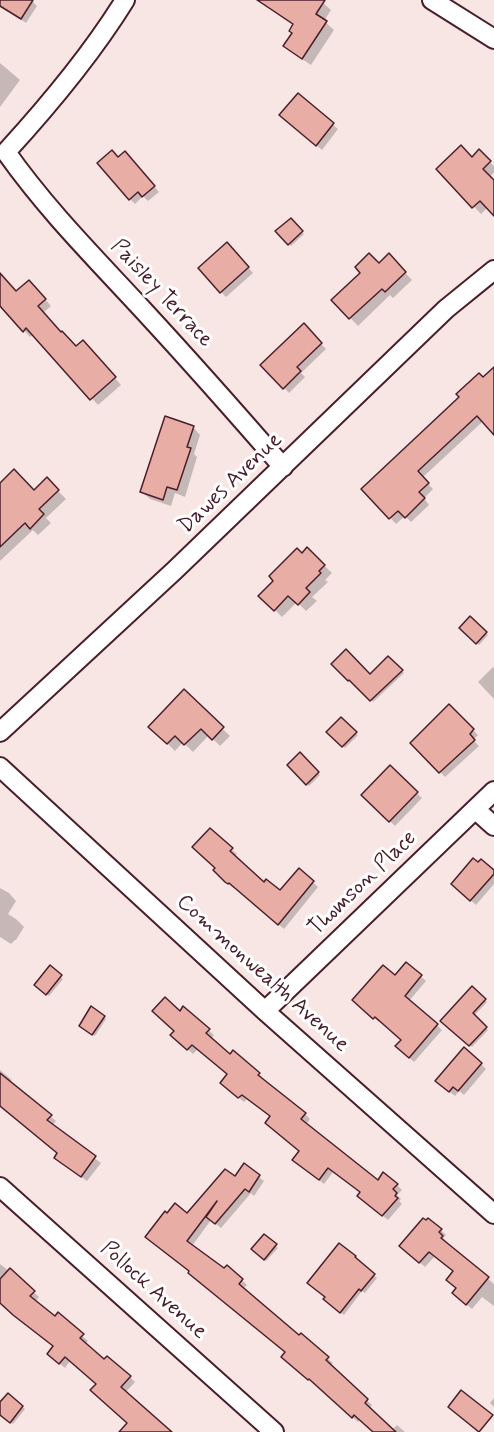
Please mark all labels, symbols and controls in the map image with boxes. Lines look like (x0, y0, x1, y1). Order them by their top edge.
street label: Paisley Terrace (104, 234, 218, 354)
street label: Dawes Avenue (174, 428, 288, 540)
street label: Thomson Place (303, 826, 423, 942)
street label: Commonwealth Avenue (170, 889, 354, 1059)
street label: Pollock Avenue (94, 1236, 212, 1346)

